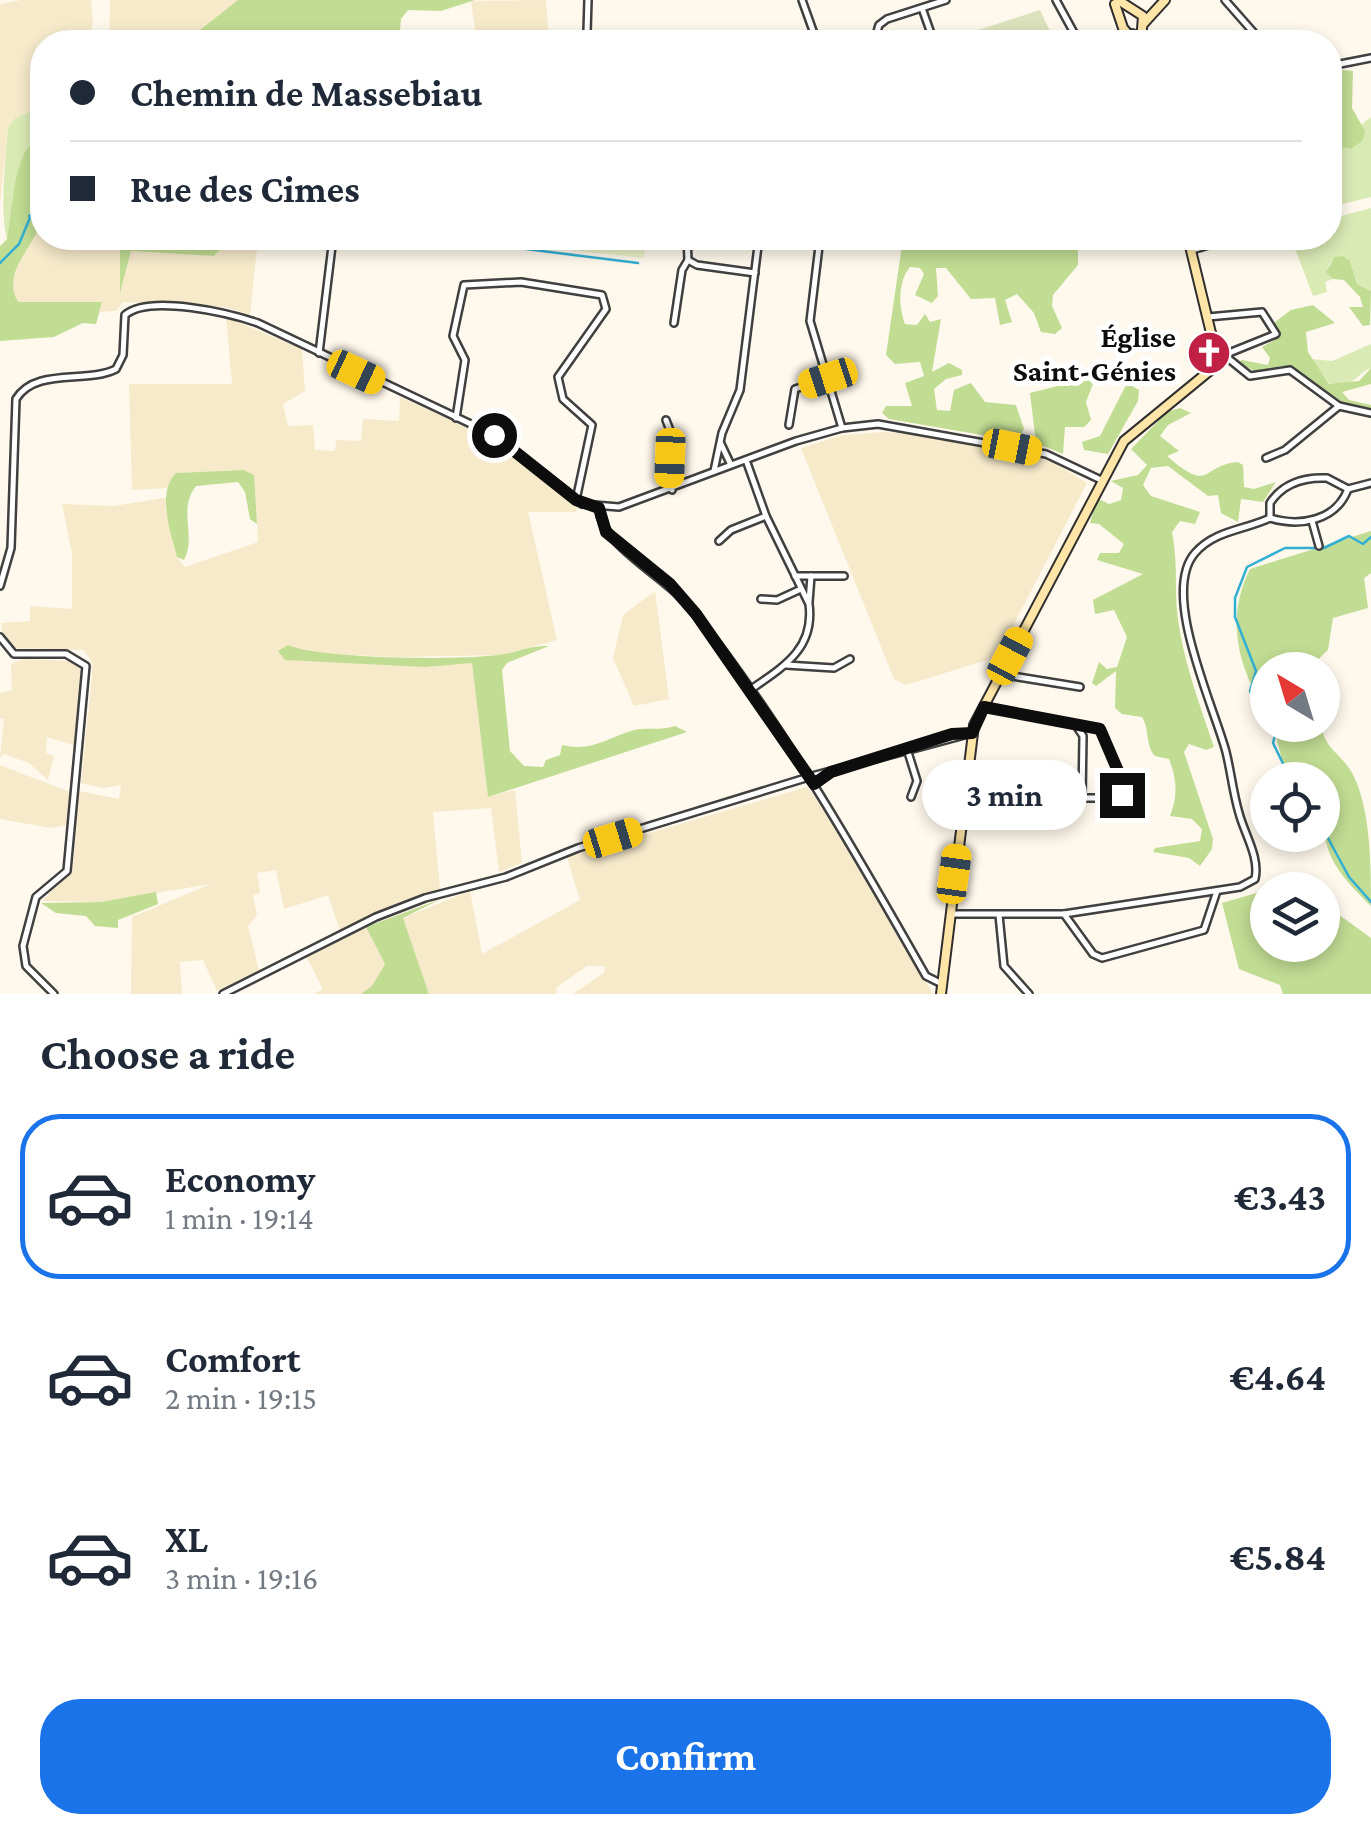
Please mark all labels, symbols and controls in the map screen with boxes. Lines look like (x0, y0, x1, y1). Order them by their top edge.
text: Chemin de Massebiau (130, 72, 482, 114)
text: Rue des Cimes (130, 168, 360, 210)
place label: Église Saint-Génies (1013, 320, 1176, 387)
church icon: Église Saint-Génies (1186, 330, 1232, 376)
car (322, 346, 390, 398)
car (795, 354, 861, 402)
route start (472, 413, 517, 458)
car (654, 427, 686, 489)
car (980, 427, 1044, 467)
car (983, 622, 1037, 690)
north arrow (1250, 652, 1340, 742)
map controls (1250, 652, 1340, 962)
callout: 3 min (922, 760, 1087, 830)
button: locate (1250, 762, 1340, 852)
route end (1100, 773, 1145, 818)
text: 3 min (966, 777, 1043, 813)
car (580, 815, 646, 861)
car (935, 842, 973, 906)
button: layers (1250, 872, 1340, 962)
text: Choose a ride (40, 1029, 295, 1079)
icon: car (45, 1152, 135, 1242)
text: Economy (165, 1158, 315, 1200)
text: €3.43 (1234, 1176, 1326, 1218)
text: 1 min · 19:14 (165, 1200, 314, 1236)
icon: car (45, 1332, 135, 1422)
text: Comfort (165, 1338, 301, 1380)
text: €4.64 (1230, 1356, 1326, 1398)
text: 2 min · 19:15 (165, 1380, 317, 1416)
icon: car (45, 1512, 135, 1602)
text: XL (165, 1518, 208, 1560)
text: €5.84 (1230, 1536, 1326, 1578)
text: 3 min · 19:16 (165, 1560, 318, 1596)
button: Confirm (40, 1699, 1331, 1814)

